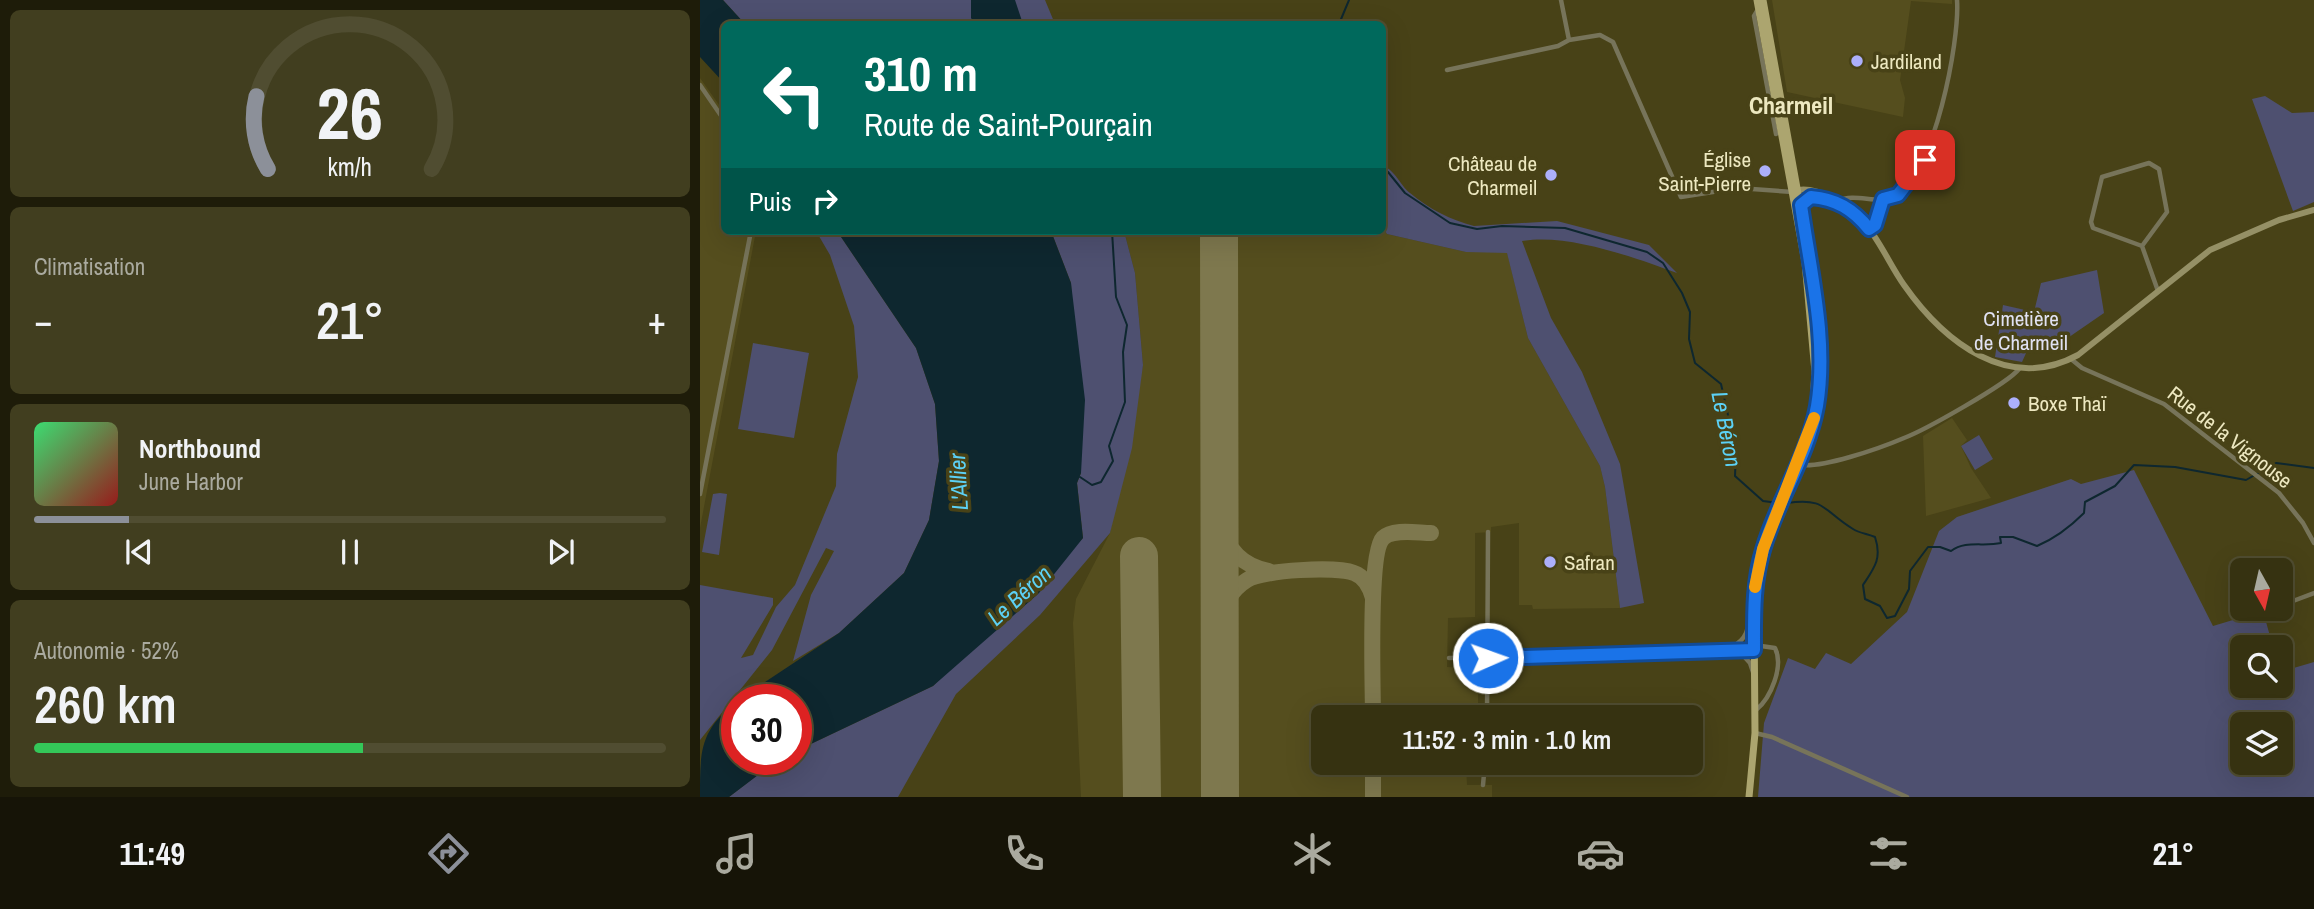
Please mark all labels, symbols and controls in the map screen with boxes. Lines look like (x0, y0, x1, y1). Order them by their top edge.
text: 310 m (864, 40, 978, 106)
place label: Jardiland (1871, 47, 1942, 76)
icon: left (749, 49, 840, 140)
marker: Jardiland (1849, 53, 1865, 69)
text: 26 (317, 65, 383, 163)
district label: Charmeil (1749, 89, 1833, 121)
text: Route de Saint-Pourçain (864, 103, 1153, 146)
pin (1895, 130, 1955, 190)
icon: arrive (1906, 141, 1944, 179)
place label: Église Saint-Pierre (1658, 145, 1751, 198)
place label: Château de Charmeil (1448, 149, 1537, 202)
text: km/h (328, 150, 372, 184)
marker: Église Saint-Pierre (1757, 163, 1773, 179)
marker: Château de Charmeil (1543, 167, 1559, 183)
icon: right (806, 182, 844, 220)
text: Puis (749, 184, 792, 219)
text: Climatisation (34, 251, 145, 282)
text: 21° (316, 285, 384, 355)
text: − (34, 295, 52, 346)
text: + (648, 295, 666, 346)
park label: Cimetière de Charmeil (1974, 304, 2068, 357)
street label: Rue de la Vignouse (2162, 379, 2298, 495)
water label: Le Béron (1704, 388, 1750, 470)
place label: Boxe Thaï (2028, 389, 2106, 418)
marker: Boxe Thaï (2006, 395, 2022, 411)
text: Northbound (139, 431, 261, 466)
water label: L'Allier (941, 452, 975, 511)
text: June Harbor (139, 466, 243, 497)
icon: previous (120, 533, 158, 571)
icon: pause (331, 533, 369, 571)
icon: next (542, 533, 580, 571)
place label: Safran (1564, 548, 1615, 577)
marker: Safran (1542, 554, 1558, 570)
water label: Le Béron (980, 558, 1058, 632)
north arrow (2230, 558, 2292, 621)
map controls (2230, 558, 2293, 775)
position arrow (1451, 621, 1525, 695)
text: Autonomie · 52% (34, 635, 179, 666)
button: search (2230, 635, 2293, 698)
text: 260 km (34, 669, 177, 739)
speed limit sign: 30 (721, 684, 812, 775)
button: layers (2230, 712, 2293, 775)
text: 11:52 · 3 min · 1.0 km (1403, 722, 1611, 757)
icon: directions (424, 829, 473, 878)
icon: music (712, 829, 761, 878)
icon: phone (1000, 829, 1049, 878)
icon: climate (1288, 829, 1337, 878)
icon: car (1576, 829, 1625, 878)
icon: filters (1864, 829, 1913, 878)
text: 11:49 (120, 832, 185, 875)
text: 21° (2152, 832, 2194, 875)

